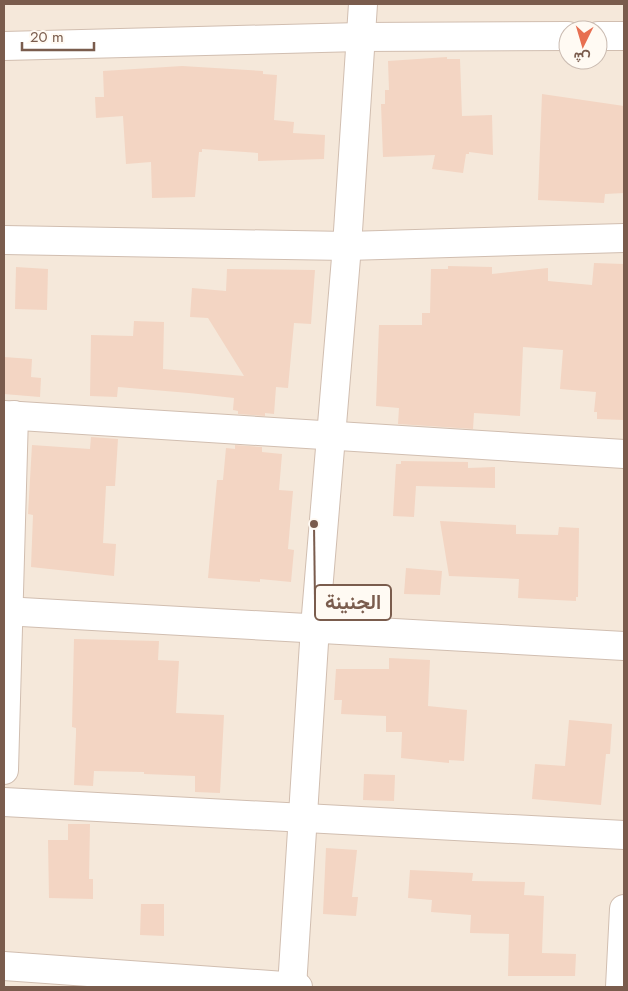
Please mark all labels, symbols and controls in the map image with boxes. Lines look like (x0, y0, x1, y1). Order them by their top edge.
scale bar (22, 20, 95, 52)
north arrow (558, 20, 608, 70)
text: 20 m (30, 26, 64, 48)
text: ش (572, 47, 591, 69)
callout: الجنينة (315, 585, 391, 620)
text: الجنينة (325, 588, 381, 617)

